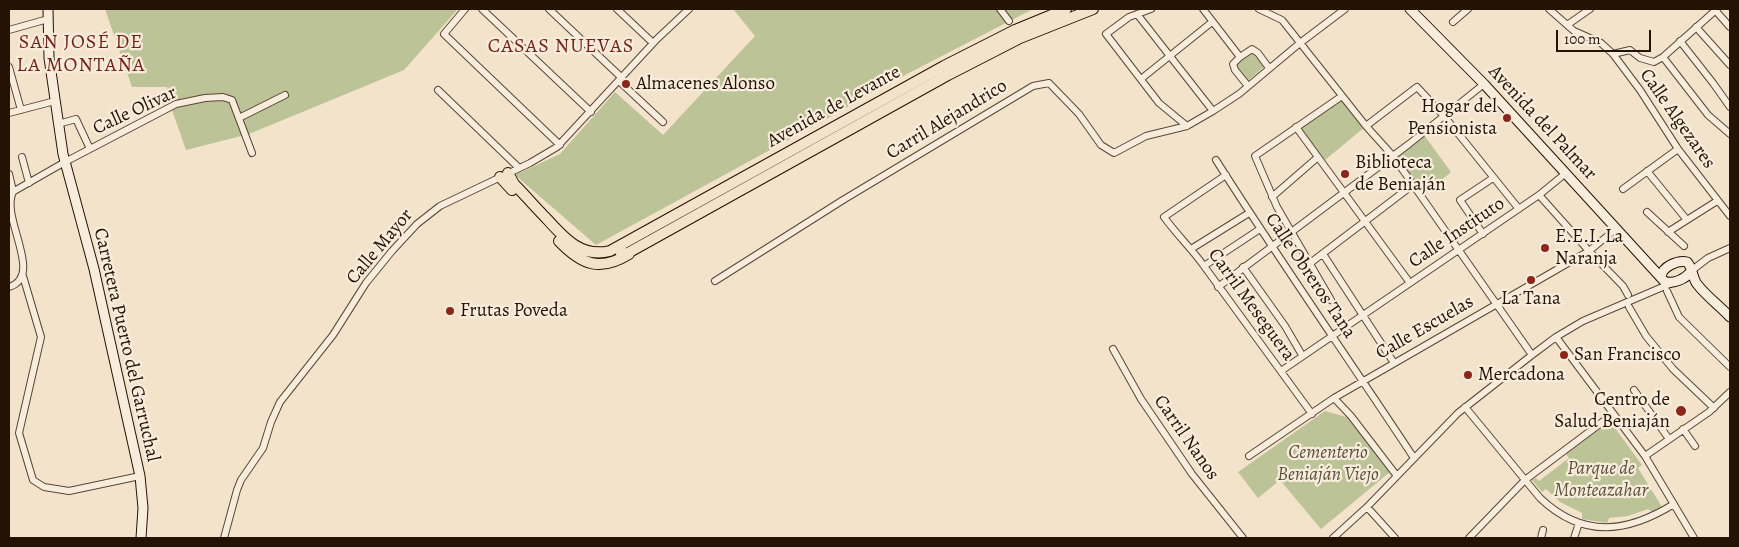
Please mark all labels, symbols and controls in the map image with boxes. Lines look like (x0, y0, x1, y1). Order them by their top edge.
scale bar (1559, 20, 1654, 52)
text: 100 m (1564, 29, 1601, 49)
district label: SAN JOSÉ DE LA MONTAÑA (15, 31, 147, 78)
district label: CASAS NUEVAS (486, 35, 636, 59)
street label: Avenida de Levante (763, 61, 905, 153)
street label: Avenida del Palmar (1483, 61, 1601, 185)
street label: Calle Algezares (1634, 65, 1720, 173)
place label: Almacenes Alonso (636, 73, 775, 95)
street label: Carril Alejandrico (882, 75, 1012, 165)
marker: Almacenes Alonso (620, 78, 632, 90)
street label: Calle Olivar (90, 82, 180, 140)
place label: Hogar del Pensionista (1407, 96, 1497, 140)
marker: Hogar del Pensionista (1501, 112, 1513, 124)
place label: Biblioteca de Beniaján (1355, 152, 1446, 196)
marker: Biblioteca de Beniaján (1339, 168, 1351, 180)
street label: Calle Instituto (1405, 193, 1509, 273)
street label: Calle Mayor (342, 205, 418, 289)
street label: Calle Obreros Tana (1260, 209, 1360, 343)
street label: Carretera Puerto del Garruchal (88, 226, 164, 464)
place label: E.E.I. La Naranja (1555, 226, 1623, 270)
marker: E.E.I. La Naranja (1539, 242, 1551, 254)
street label: Carril Meseguera (1203, 244, 1299, 366)
marker: La Tana (1525, 274, 1537, 286)
place label: La Tana (1501, 288, 1561, 310)
street label: Calle Escuelas (1372, 291, 1478, 365)
place label: Frutas Poveda (460, 300, 568, 322)
marker: Frutas Poveda (444, 305, 456, 317)
place label: San Francisco (1574, 344, 1681, 366)
marker: San Francisco (1558, 349, 1570, 361)
place label: Mercadona (1478, 364, 1565, 386)
marker: Mercadona (1462, 369, 1474, 381)
place label: Centro de Salud Beniaján (1554, 389, 1670, 433)
street label: Carril Nanos (1148, 391, 1224, 485)
marker: Centro de Salud Beniaján (1674, 404, 1688, 418)
park label: Cementerio Beniaján Viejo (1277, 442, 1379, 486)
park label: Parque de Monteazahar (1554, 458, 1648, 502)

